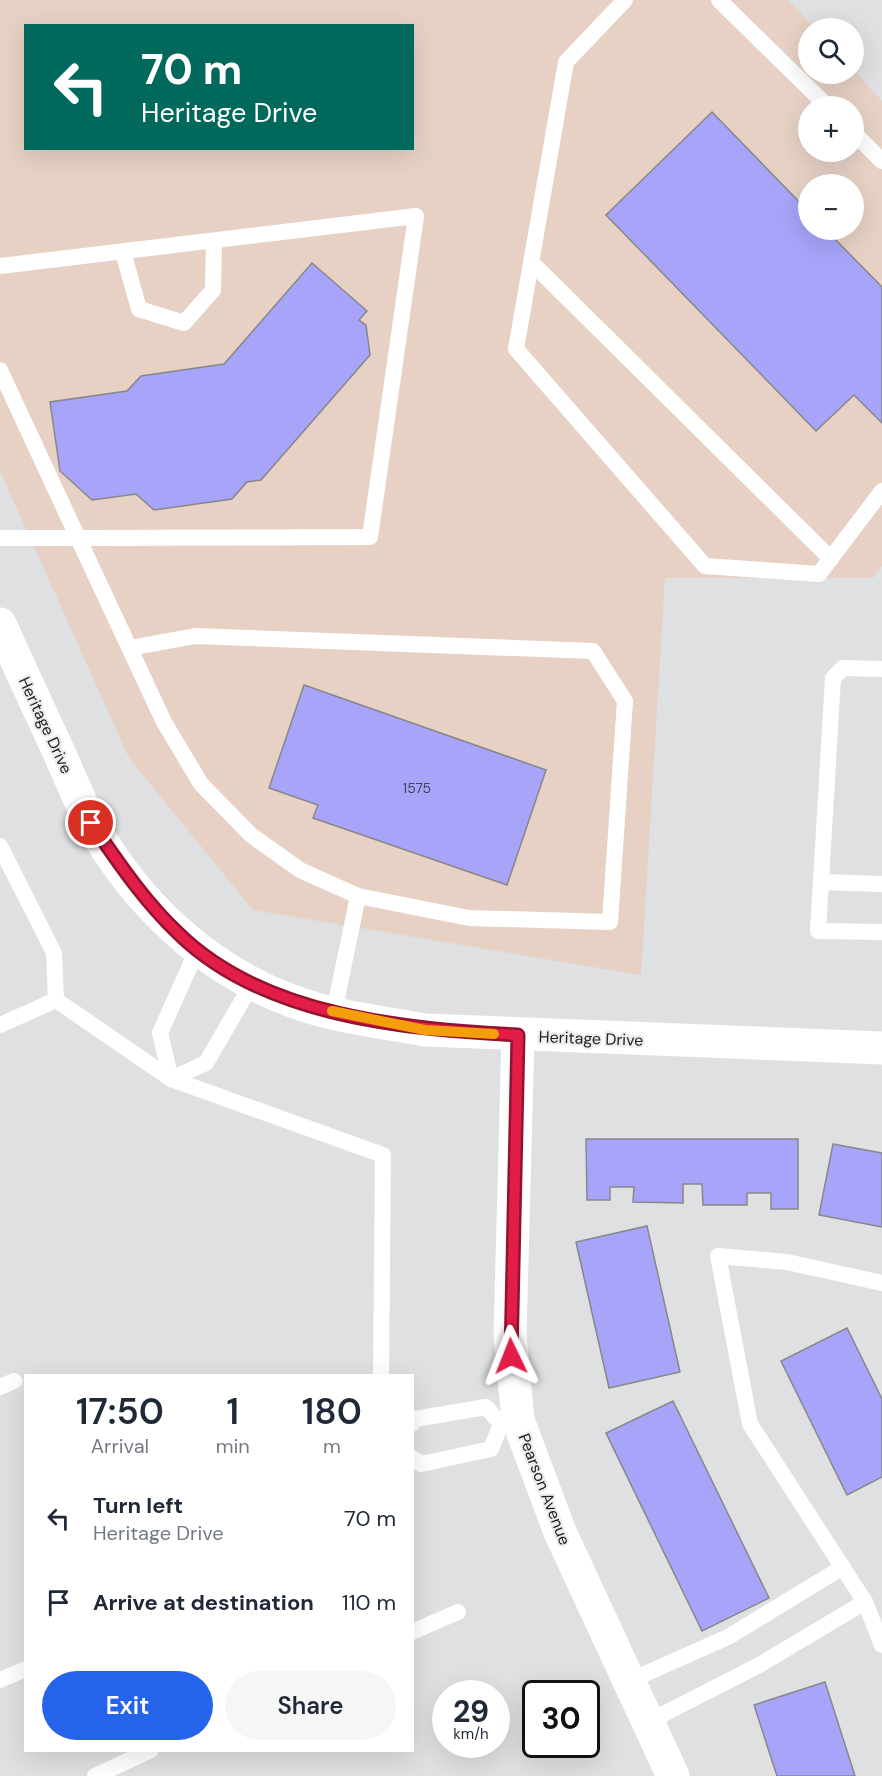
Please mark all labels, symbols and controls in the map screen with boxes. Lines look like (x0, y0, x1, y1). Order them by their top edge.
map controls (798, 18, 864, 240)
button: search (798, 18, 864, 84)
text: 70 m (141, 42, 242, 97)
icon: left (42, 48, 120, 126)
text: Heritage Drive (141, 95, 317, 130)
button: + (798, 96, 864, 162)
button: − (798, 174, 864, 240)
street label: Heritage Drive (14, 673, 77, 777)
house number: 1575 (403, 779, 431, 797)
pin (65, 797, 116, 848)
icon: arrive (74, 806, 107, 839)
street label: Heritage Drive (538, 1026, 644, 1051)
position arrow (479, 1324, 543, 1388)
text: 17:50 (76, 1388, 164, 1435)
text: 1 (227, 1388, 239, 1435)
text: 180 (302, 1388, 362, 1435)
street label: Pearson Avenue (514, 1430, 575, 1548)
text: Arrival (91, 1433, 149, 1459)
text: min (216, 1433, 250, 1459)
text: m (323, 1433, 341, 1459)
text: Turn left (93, 1491, 183, 1520)
icon: left (42, 1502, 75, 1535)
text: 70 m (344, 1504, 396, 1533)
text: Heritage Drive (93, 1520, 224, 1546)
icon: arrive (42, 1586, 75, 1619)
text: Arrive at destination (93, 1588, 314, 1617)
text: 110 m (342, 1588, 396, 1617)
button: Exit (42, 1671, 213, 1740)
button: Share (225, 1671, 396, 1740)
speed limit sign: 30 (522, 1680, 600, 1758)
text: 29 (453, 1692, 489, 1731)
text: km/h (453, 1724, 489, 1744)

